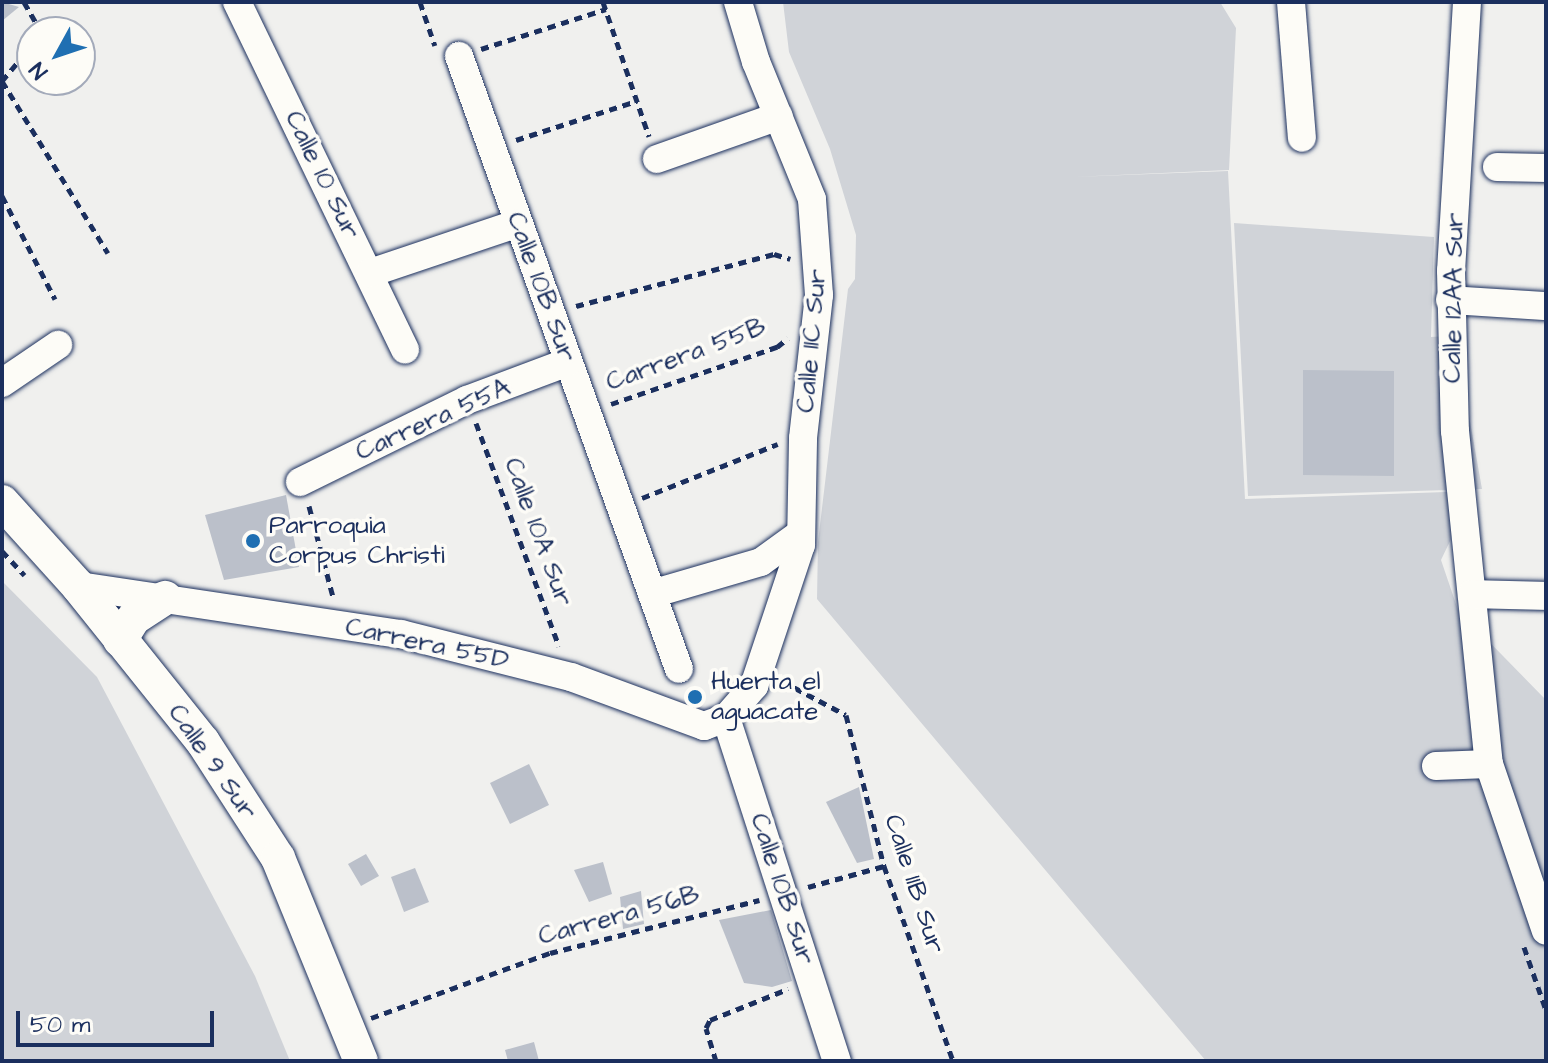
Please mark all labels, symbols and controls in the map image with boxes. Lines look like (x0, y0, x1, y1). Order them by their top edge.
north arrow (16, 16, 96, 96)
text: N (22, 55, 55, 86)
street label: Calle 10 Sur (278, 106, 366, 244)
street label: Calle 10B Sur (499, 208, 583, 366)
street label: Calle 12AA Sur (1437, 213, 1471, 383)
street label: Calle 11C Sur (790, 268, 834, 414)
street label: Carrera 55B (602, 312, 770, 398)
street label: Carrera 55A (351, 372, 515, 468)
street label: Calle 10A Sur (497, 454, 579, 610)
place label: Parroquia Corpus Christi (269, 510, 445, 572)
marker: Parroquia Corpus Christi (244, 532, 262, 550)
street label: Carrera 55D (343, 611, 511, 677)
place label: Huerta el aguacate (711, 666, 821, 728)
marker: Huerta el aguacate (686, 688, 704, 706)
street label: Calle 9 Sur (161, 698, 263, 826)
street label: Calle 10B Sur (743, 809, 821, 969)
street label: Calle 11B Sur (877, 811, 951, 957)
street label: Carrera 56B (535, 880, 703, 952)
scale bar (20, 995, 218, 1045)
text: 50 m (30, 1008, 90, 1042)

